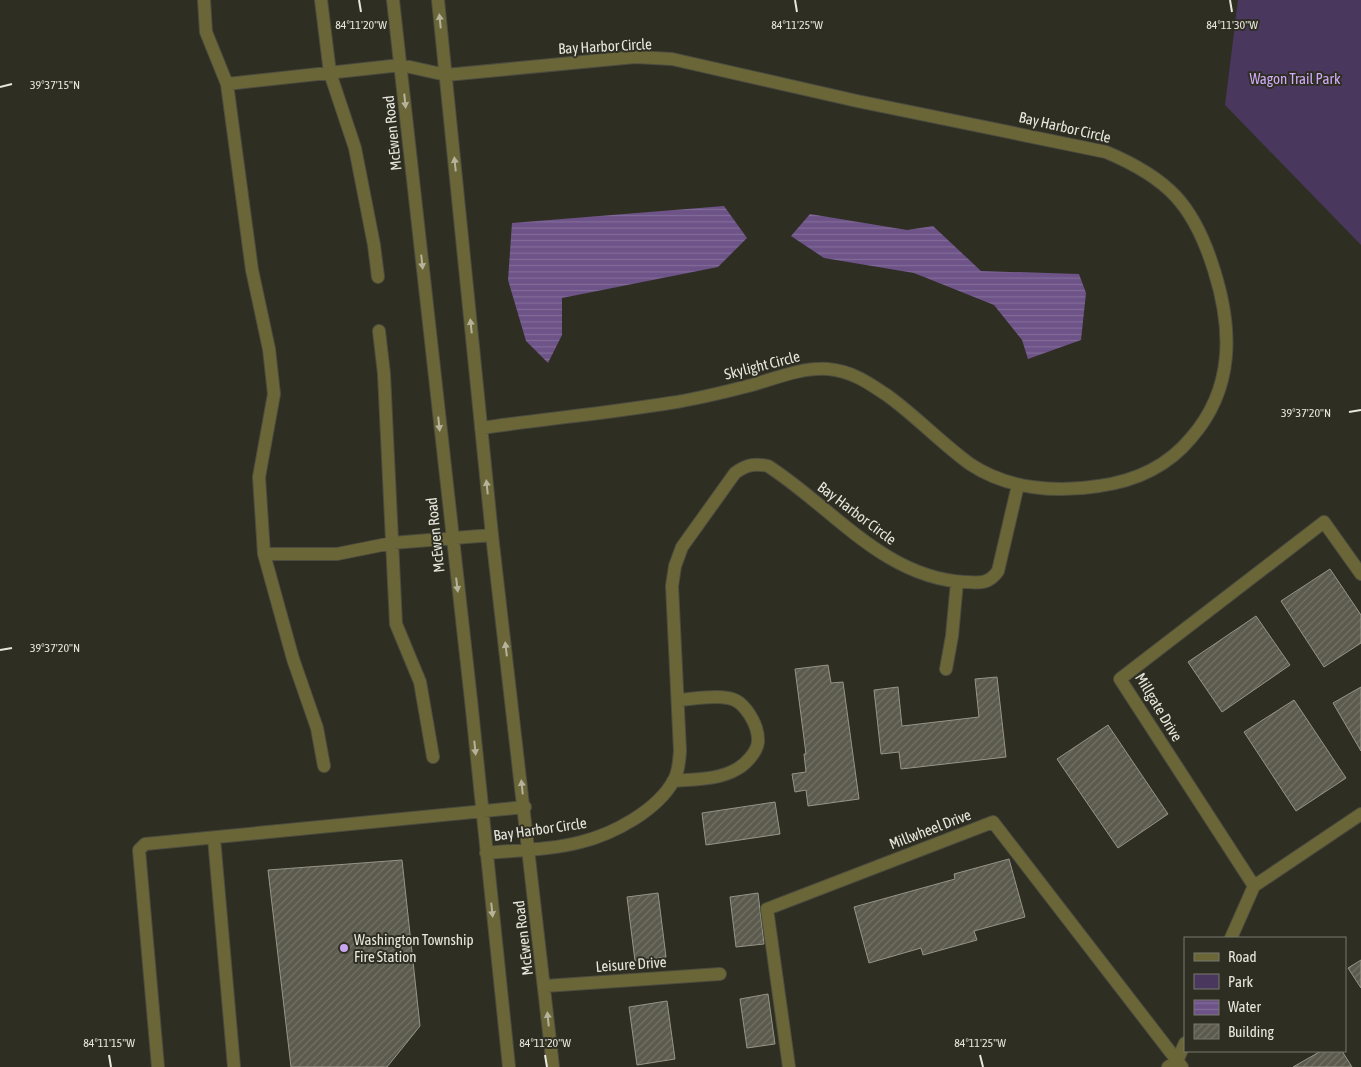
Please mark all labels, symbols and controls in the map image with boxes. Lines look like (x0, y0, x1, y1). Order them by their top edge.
one-way arrow (436, 12, 444, 28)
text: 84°11'20"W (335, 18, 387, 32)
text: 84°11'25"W (771, 18, 823, 32)
text: 84°11'30"W (1206, 18, 1258, 32)
street label: Bay Harbor Circle (558, 35, 653, 57)
park label: Wagon Trail Park (1249, 70, 1341, 87)
text: 39°37'15"N (30, 78, 80, 92)
one-way arrow (401, 93, 409, 109)
street label: McEwen Road (380, 95, 404, 171)
street label: Bay Harbor Circle (1017, 108, 1113, 146)
one-way arrow (451, 156, 459, 172)
one-way arrow (418, 254, 426, 270)
one-way arrow (467, 317, 475, 333)
street label: Skylight Circle (722, 347, 802, 383)
text: 39°37'20"N (1281, 406, 1331, 420)
one-way arrow (435, 416, 443, 432)
street label: Bay Harbor Circle (814, 478, 900, 548)
one-way arrow (483, 479, 491, 495)
street label: McEwen Road (423, 497, 447, 573)
one-way arrow (453, 578, 461, 594)
one-way arrow (502, 640, 510, 656)
text: 39°37'20"N (30, 641, 80, 655)
street label: Millgate Drive (1132, 670, 1186, 744)
one-way arrow (471, 740, 479, 756)
one-way arrow (518, 779, 526, 795)
street label: Millwheel Drive (887, 806, 973, 852)
street label: Bay Harbor Circle (492, 814, 588, 844)
street label: McEwen Road (510, 899, 536, 977)
one-way arrow (488, 902, 496, 918)
place label: Washington Township Fire Station (354, 931, 474, 965)
legend (1184, 937, 1346, 1052)
marker: Washington Township Fire Station (338, 942, 350, 954)
text: Road (1228, 948, 1257, 965)
street label: Leisure Drive (595, 953, 667, 975)
text: Park (1228, 973, 1253, 990)
text: Water (1228, 998, 1261, 1015)
one-way arrow (544, 1010, 552, 1026)
text: Building (1228, 1023, 1274, 1040)
text: 84°11'15"W (83, 1036, 135, 1050)
text: 84°11'20"W (519, 1036, 571, 1050)
text: 84°11'25"W (954, 1036, 1006, 1050)

